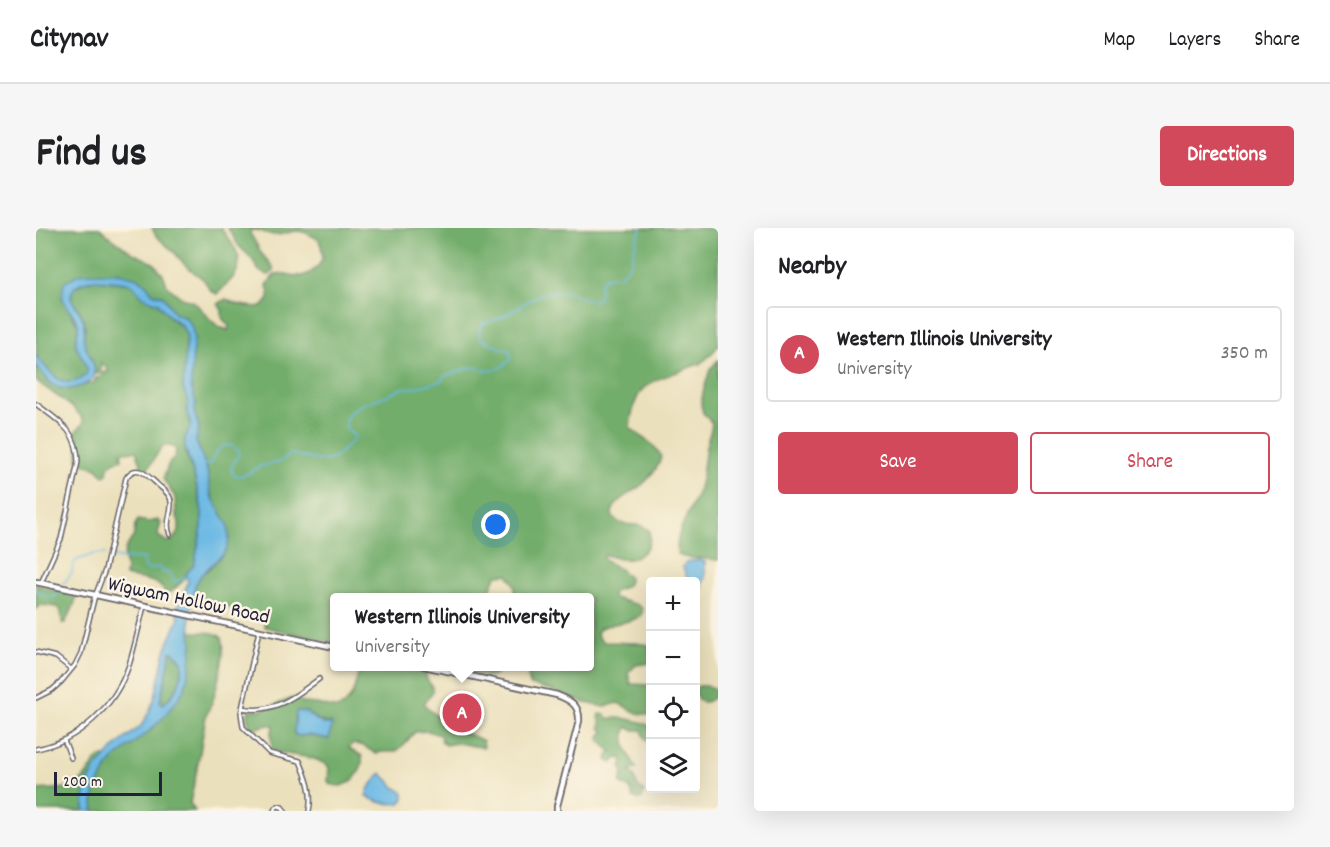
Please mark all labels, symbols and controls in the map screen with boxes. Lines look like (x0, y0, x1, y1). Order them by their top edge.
text: Citynav (30, 21, 108, 61)
text: Map (1104, 26, 1135, 56)
text: Layers (1168, 26, 1221, 56)
text: Share (1254, 26, 1300, 56)
text: Find us (36, 126, 147, 186)
button: Directions (1160, 126, 1294, 186)
text: Nearby (778, 249, 846, 286)
text: Western Illinois University (837, 325, 1051, 356)
text: A (794, 340, 805, 368)
text: 350 m (1221, 340, 1268, 368)
text: University (837, 356, 912, 384)
button: Save (778, 432, 1018, 494)
button: Share (1030, 432, 1270, 494)
your location (481, 510, 510, 539)
street label: Wigwam Hollow Road (105, 570, 272, 634)
map controls (646, 577, 700, 793)
button: + (646, 577, 700, 631)
popup (330, 593, 594, 671)
text: Western Illinois University (355, 603, 569, 634)
button: − (646, 631, 700, 685)
text: University (355, 634, 429, 662)
button: locate (646, 685, 700, 739)
pin: A (442, 690, 482, 736)
button: layers (646, 739, 700, 793)
scale bar (54, 769, 162, 796)
text: 200 m (63, 771, 102, 794)

